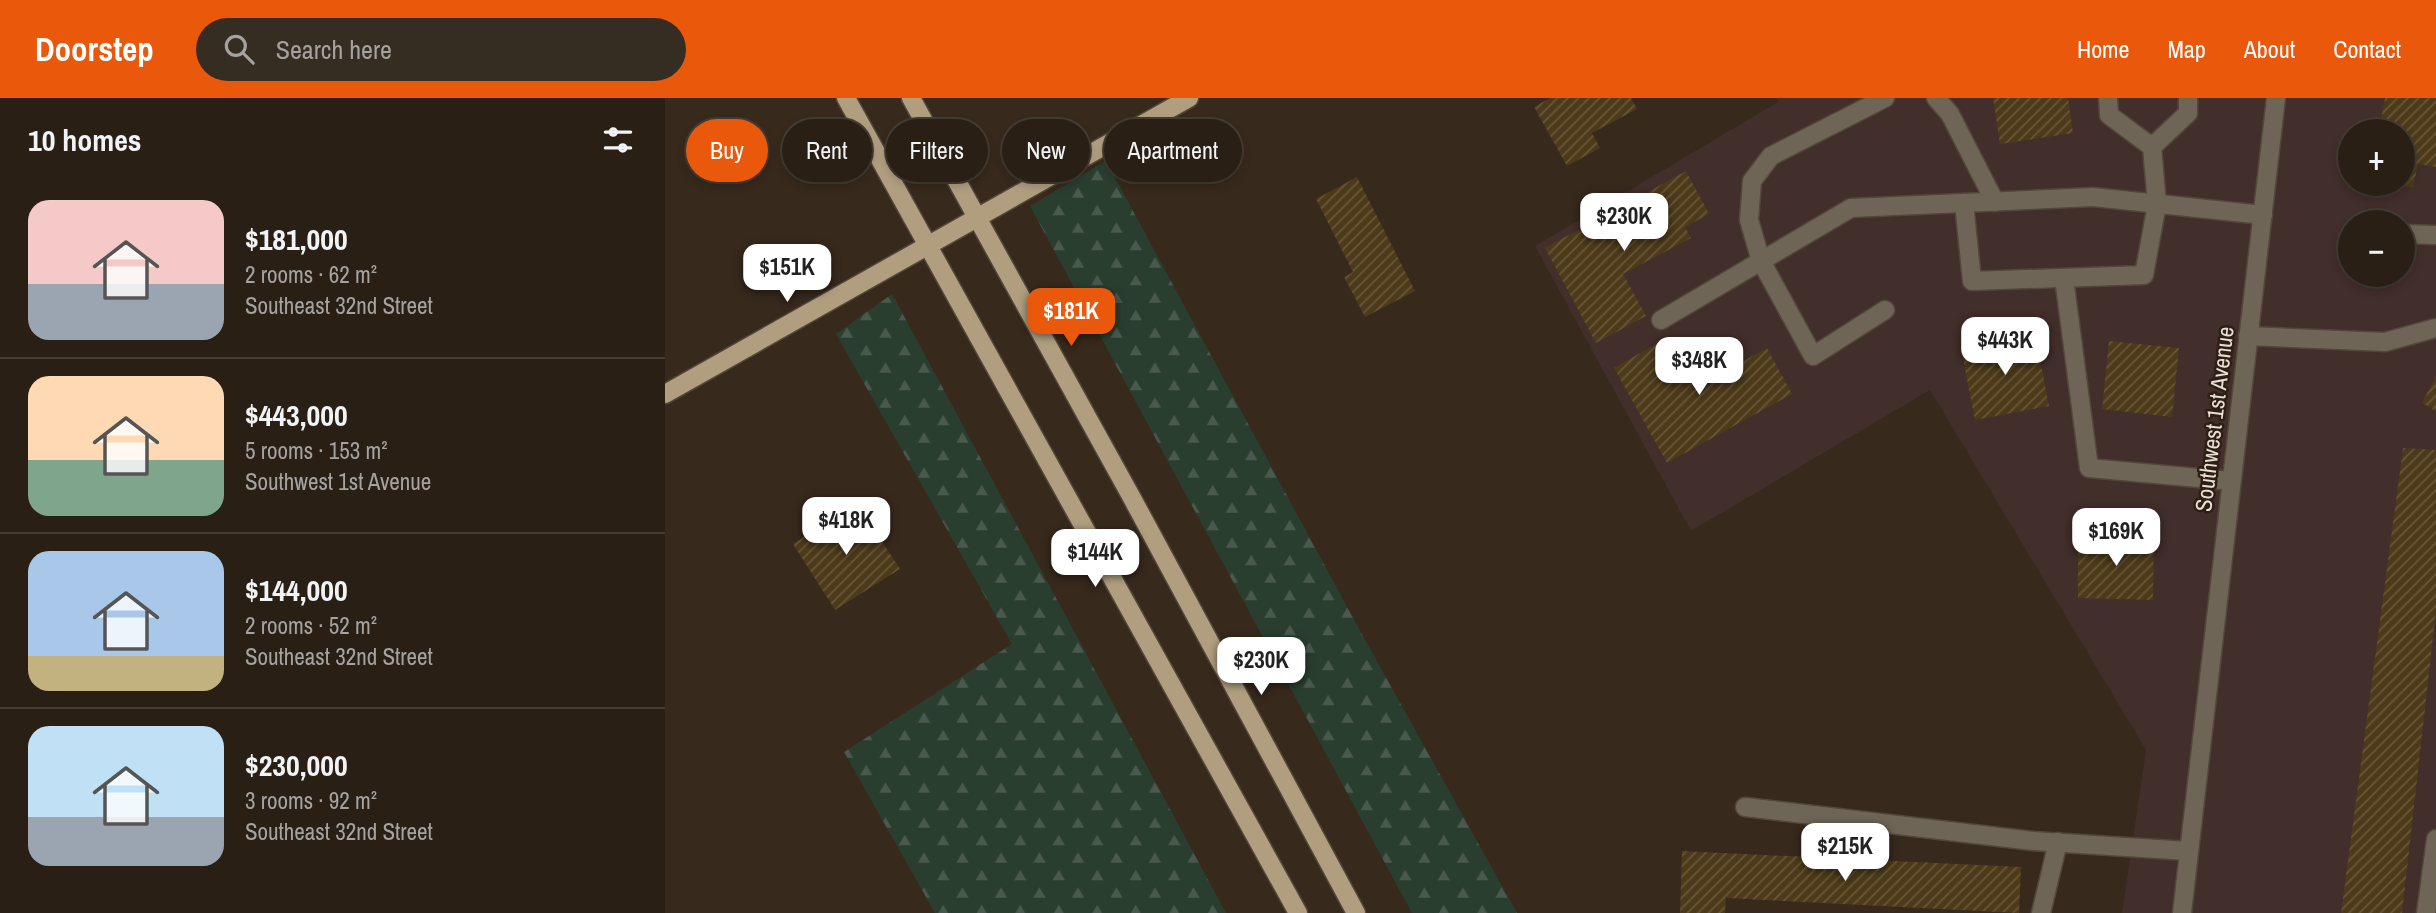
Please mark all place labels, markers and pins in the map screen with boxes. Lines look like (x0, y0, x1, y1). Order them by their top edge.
pin: $230K (1575, 194, 1673, 253)
pin: $151K (738, 244, 836, 304)
pin: $181K (1022, 288, 1120, 348)
pin: $443K (1956, 317, 2054, 377)
pin: $348K (1650, 338, 1748, 397)
pin: $418K (797, 498, 895, 557)
pin: $169K (2067, 508, 2165, 568)
pin: $144K (1046, 530, 1144, 589)
pin: $230K (1212, 638, 1310, 697)
pin: $215K (1796, 824, 1894, 883)

